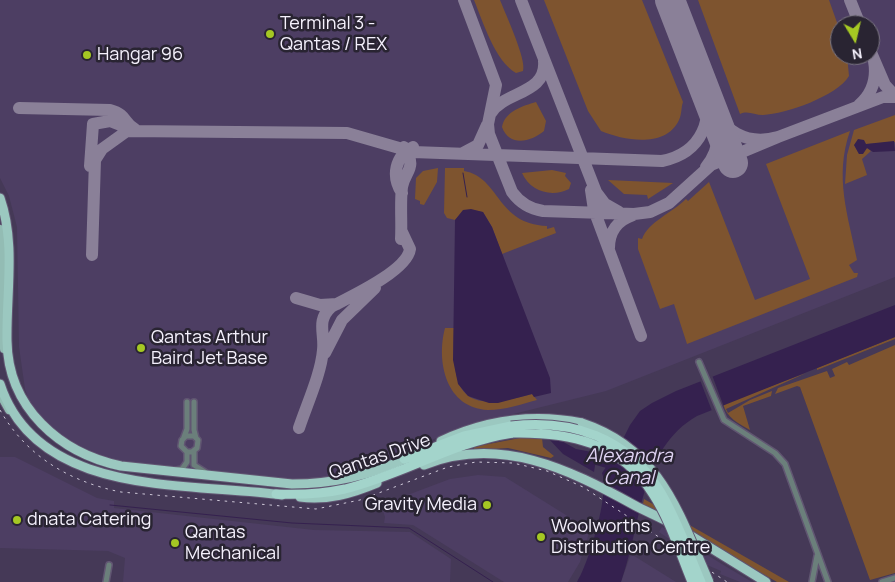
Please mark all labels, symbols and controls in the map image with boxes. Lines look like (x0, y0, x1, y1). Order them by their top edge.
place label: Terminal 3 - Qantas / REX (280, 13, 387, 56)
north arrow (830, 15, 880, 65)
marker: Terminal 3 - Qantas / REX (264, 28, 276, 40)
place label: Hangar 96 (97, 44, 183, 66)
text: N (851, 44, 864, 64)
marker: Hangar 96 (81, 49, 93, 61)
place label: Qantas Arthur Baird Jet Base (151, 327, 268, 369)
marker: Qantas Arthur Baird Jet Base (135, 342, 147, 354)
street label: Qantas Drive (326, 430, 434, 484)
water label: Alexandra Canal (586, 446, 672, 490)
place label: Gravity Media (365, 494, 477, 516)
marker: Gravity Media (481, 499, 493, 511)
place label: dnata Catering (27, 509, 151, 531)
marker: dnata Catering (11, 514, 23, 526)
place label: Woolworths Distribution Centre (551, 516, 710, 558)
place label: Qantas Mechanical (185, 522, 280, 564)
marker: Woolworths Distribution Centre (535, 531, 547, 543)
marker: Qantas Mechanical (169, 537, 181, 549)

